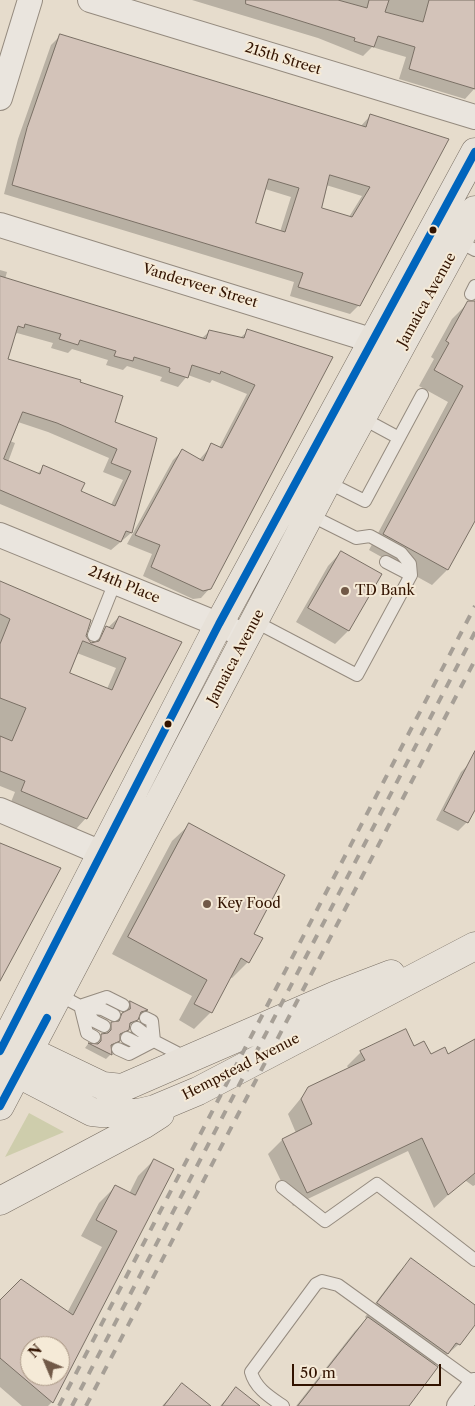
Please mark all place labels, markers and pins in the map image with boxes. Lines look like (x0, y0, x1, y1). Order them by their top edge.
unlabelled marker (428, 225, 438, 235)
place label: TD Bank (355, 583, 415, 599)
marker: TD Bank (339, 585, 351, 597)
unlabelled marker (163, 719, 173, 729)
place label: Key Food (217, 896, 281, 912)
marker: Key Food (201, 898, 213, 910)

